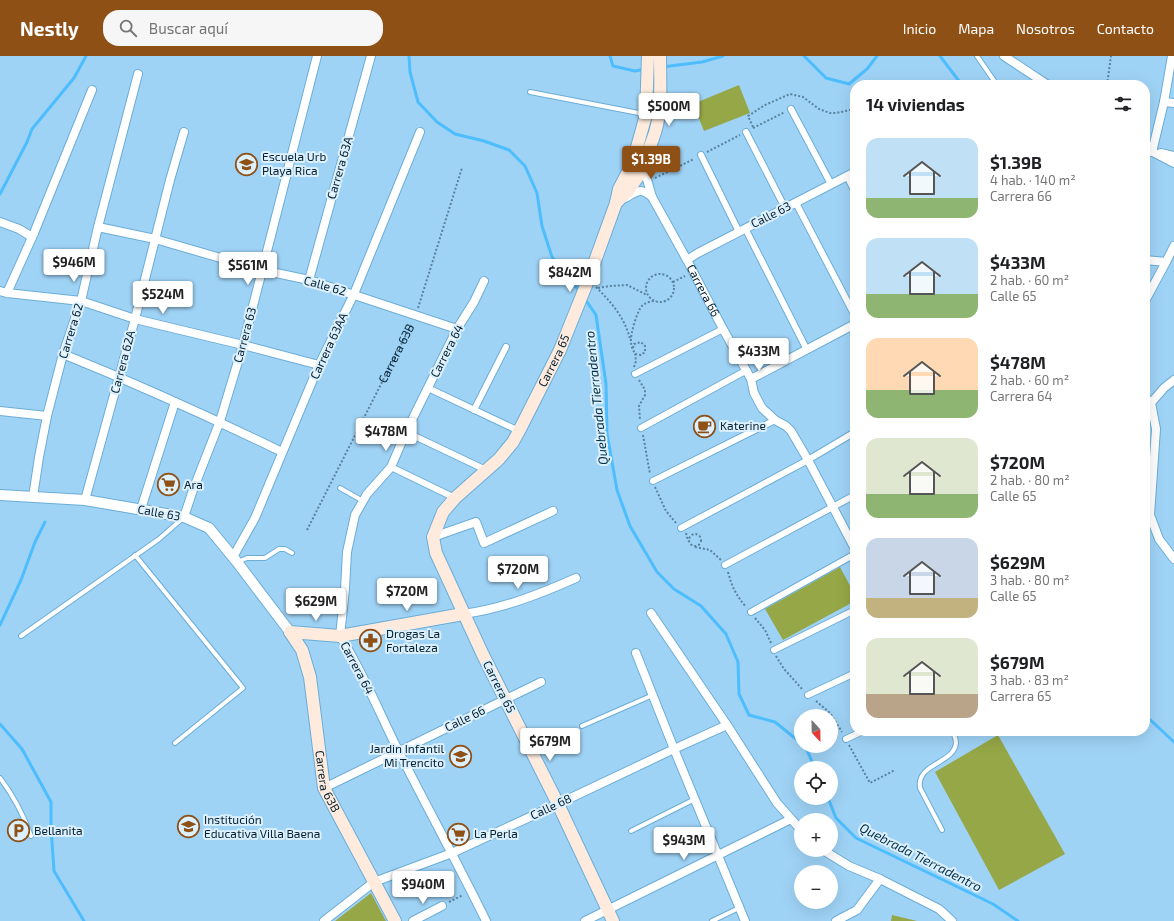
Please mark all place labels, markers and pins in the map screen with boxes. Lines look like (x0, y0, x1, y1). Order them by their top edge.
pin: $500M (641, 93, 697, 127)
pin: $1.39B (618, 146, 684, 180)
place label: Escuela Urb Playa Rica (262, 149, 327, 177)
school or university icon: Escuela Urb Playa Rica (234, 151, 260, 177)
pin: $946M (46, 249, 102, 283)
pin: $561M (220, 252, 276, 286)
pin: $842M (542, 259, 598, 293)
pin: $524M (135, 281, 191, 315)
pin: $433M (731, 338, 787, 372)
cafe icon: Katerine (692, 413, 718, 439)
pin: $478M (358, 418, 414, 452)
place label: Katerine (720, 418, 766, 432)
supermarket icon: Ara (156, 472, 182, 498)
place label: Ara (184, 477, 203, 491)
pin: $720M (490, 556, 546, 590)
pin: $720M (379, 578, 435, 612)
pin: $629M (288, 588, 344, 622)
place label: Drogas La Fortaleza (386, 626, 440, 654)
pharmacy icon: Drogas La Fortaleza (357, 628, 383, 654)
pin: $679M (522, 728, 578, 762)
place label: Jardin Infantil Mi Trencito (370, 741, 444, 769)
school or university icon: Jardin Infantil Mi Trencito (447, 743, 473, 769)
place label: Institución Educativa Villa Baena (204, 812, 320, 840)
school or university icon: Institución Educativa Villa Baena (176, 814, 202, 840)
parking icon: Bellanita (6, 818, 32, 844)
supermarket icon: La Perla (445, 821, 471, 847)
place label: Bellanita (34, 823, 83, 837)
place label: La Perla (474, 826, 518, 840)
pin: $943M (656, 827, 712, 861)
pin: $940M (395, 871, 451, 905)

